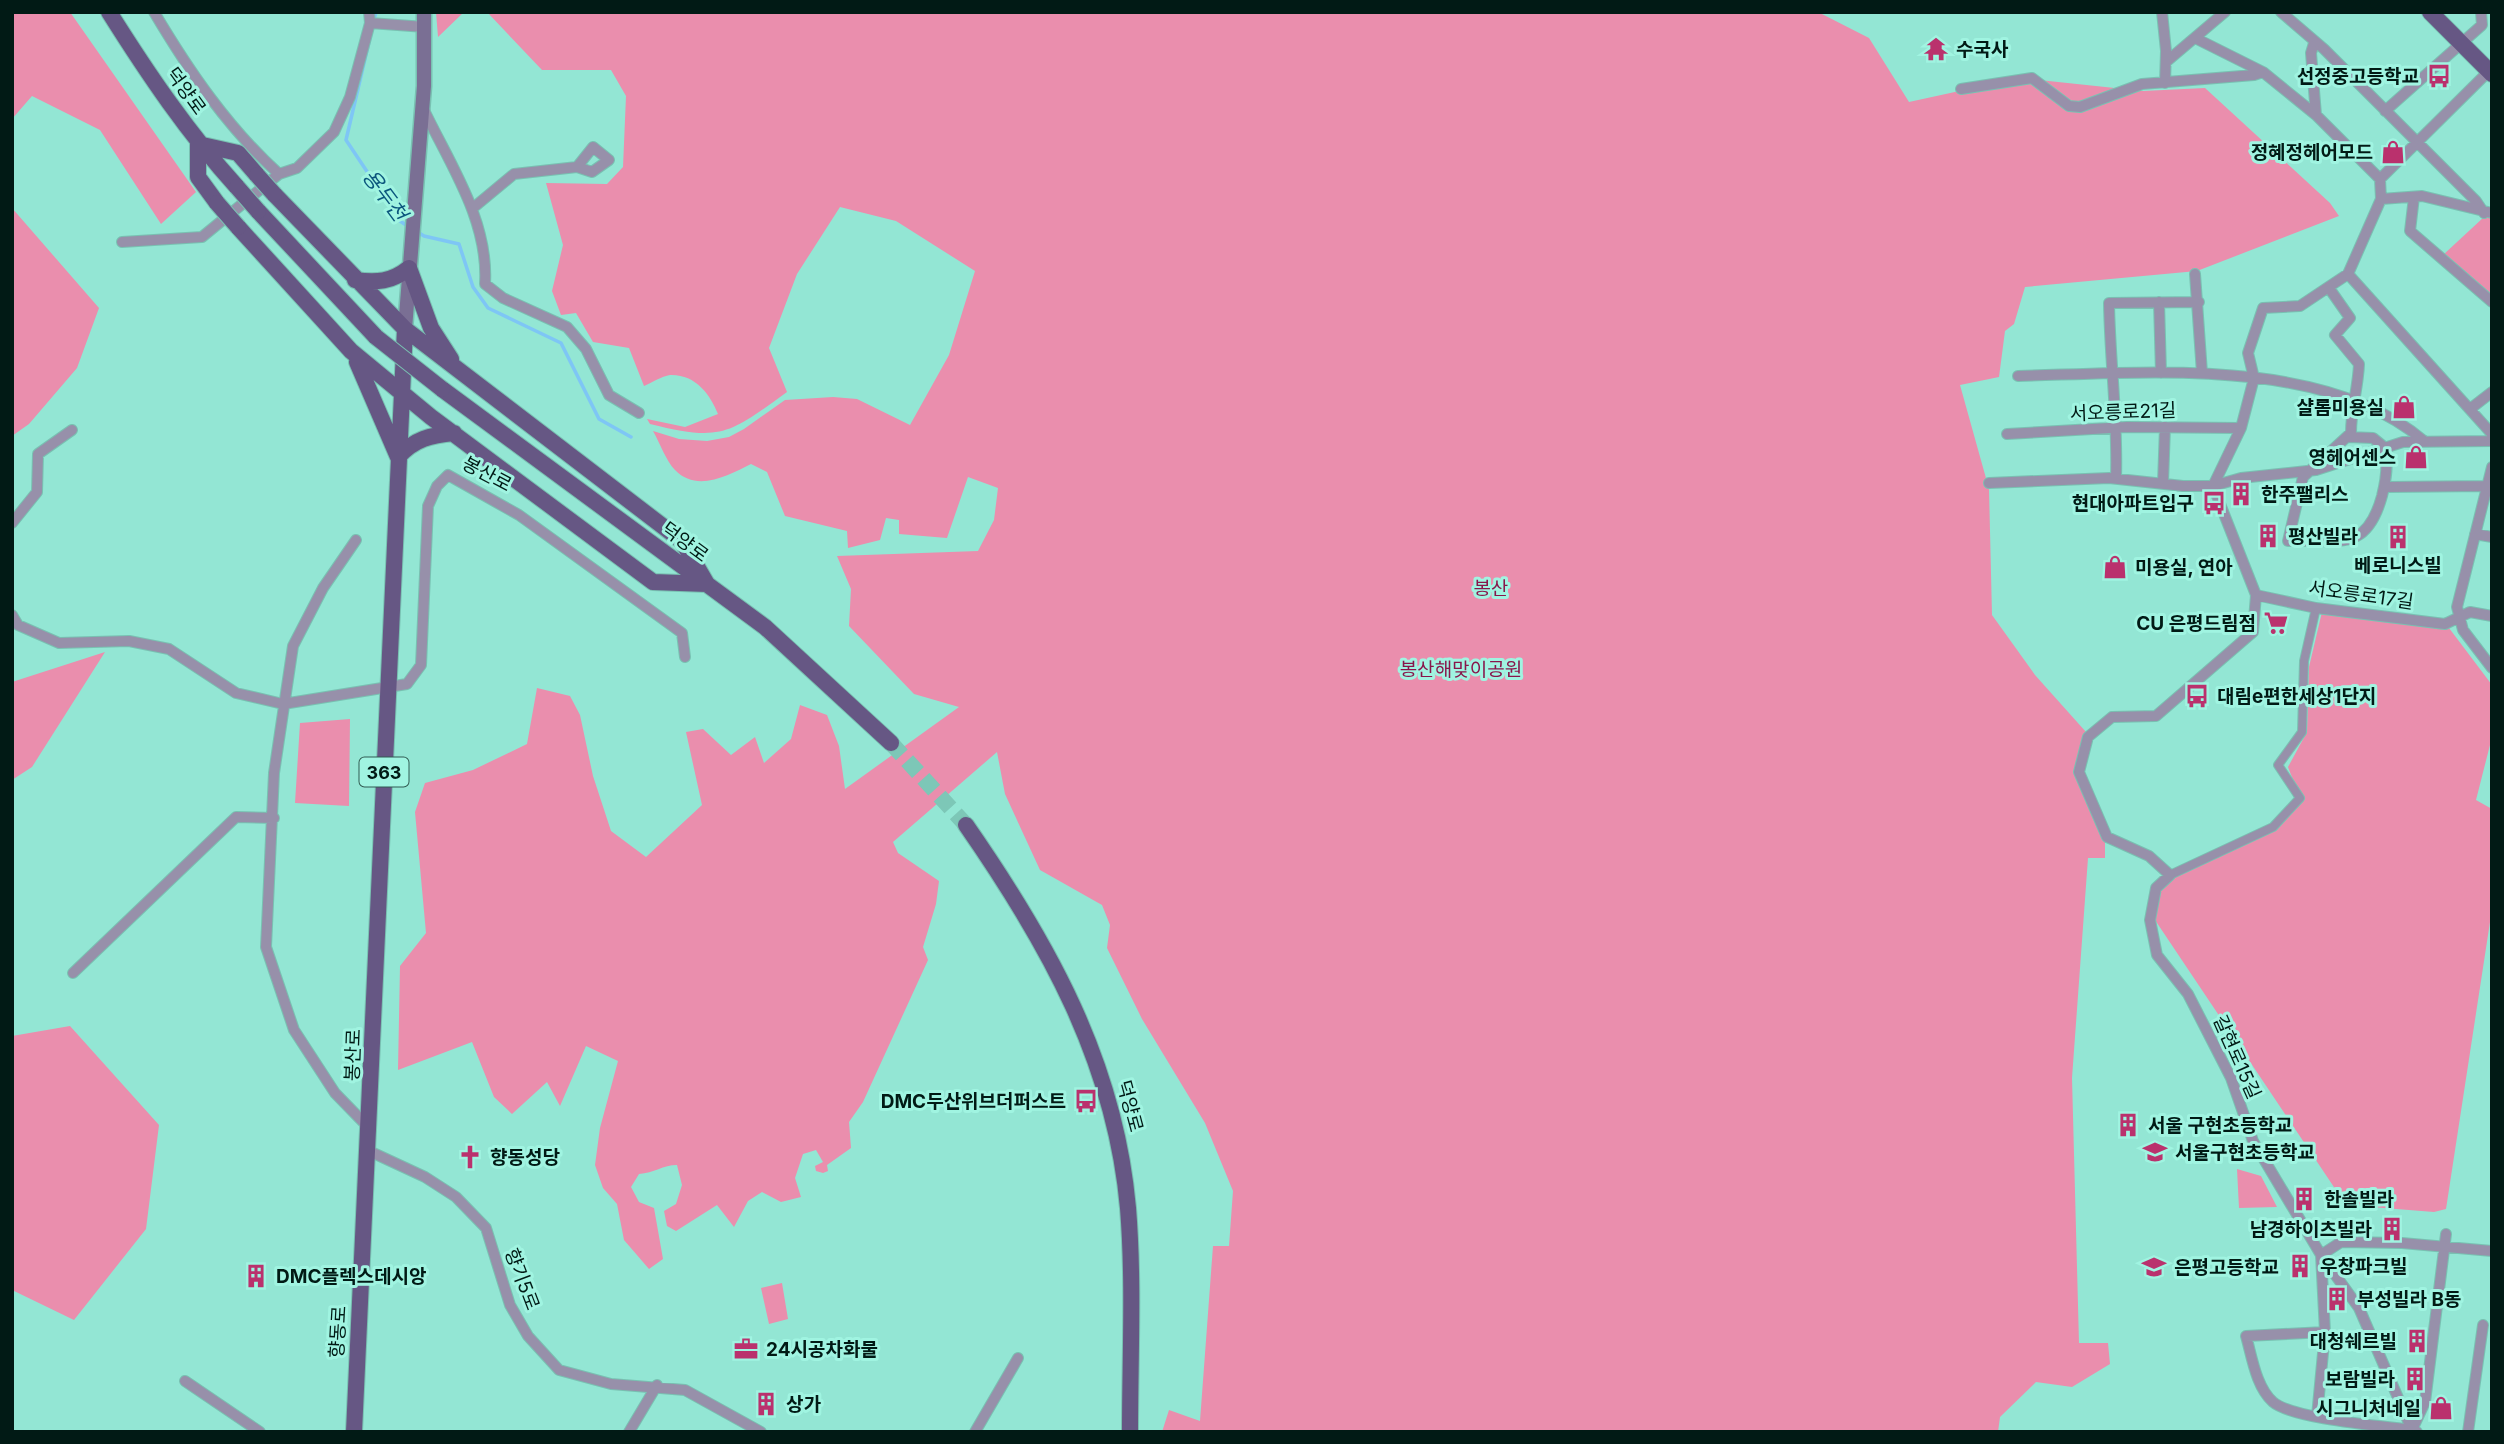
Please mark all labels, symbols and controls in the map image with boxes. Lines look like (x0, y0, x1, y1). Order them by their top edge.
temple icon: 수국사 (1922, 35, 1950, 63)
place label: 수국사 (1956, 38, 2009, 61)
bus stop icon: 선정중고등학교 (2425, 62, 2453, 90)
street label: 덕양로 (161, 63, 211, 119)
place label: 선정중고등학교 (2297, 65, 2419, 88)
shop icon: 정혜정헤어모드 (2379, 138, 2407, 166)
place label: 정혜정헤어모드 (2251, 141, 2373, 164)
water label: 용두천 (358, 164, 414, 228)
shop icon: 샬롬미용실 (2390, 393, 2418, 421)
place label: 샬롬미용실 (2297, 396, 2384, 419)
street label: 서오릉로21길 (2069, 399, 2177, 425)
shop icon: 영헤어센스 (2402, 443, 2430, 471)
place label: 영헤어센스 (2309, 446, 2396, 469)
street label: 봉산로 (458, 452, 516, 496)
building icon: 한주팰리스 (2227, 480, 2255, 508)
place label: 한주팰리스 (2261, 483, 2348, 506)
bus stop icon: 현대아파트입구 (2200, 489, 2228, 517)
place label: 현대아파트입구 (2072, 492, 2194, 515)
street label: 덕양로 (657, 517, 713, 567)
building icon: 평산빌라 (2254, 522, 2282, 550)
building icon: 베로니스빌 (2384, 523, 2412, 551)
place label: 평산빌라 (2288, 525, 2358, 548)
shop icon: 미용실, 연아 (2101, 553, 2129, 581)
place label: 베로니스빌 (2354, 554, 2442, 577)
place label: 미용실, 연아 (2135, 556, 2233, 579)
street label: 서오릉로17길 (2307, 576, 2415, 614)
park label: 봉산 (1474, 577, 1508, 600)
supermarket icon: CU 은평드림점 (2262, 609, 2290, 637)
place label: CU 은평드림점 (2136, 612, 2256, 635)
park label: 봉산해맞이공원 (1400, 658, 1522, 681)
bus stop icon: 대림e편한세상1단지 (2183, 682, 2211, 710)
place label: 대림e편한세상1단지 (2217, 685, 2376, 708)
road number: 363 (360, 758, 408, 786)
street label: 갈현로15길 (2208, 1012, 2266, 1102)
street label: 봉산로 (341, 1028, 365, 1082)
street label: 덕양로 (1112, 1078, 1148, 1134)
bus stop icon: DMC두산위브더퍼스트 (1072, 1087, 1100, 1115)
place label: DMC두산위브더퍼스트 (881, 1090, 1066, 1113)
building icon: 서울 구현초등학교 (2114, 1111, 2142, 1139)
place label: 서울 구현초등학교 (2148, 1114, 2292, 1137)
school or university icon: 서울구현초등학교 (2141, 1138, 2169, 1166)
place label: 서울구현초등학교 (2175, 1141, 2315, 1164)
church icon: 향동성당 (456, 1143, 484, 1171)
place label: 향동성당 (490, 1146, 560, 1169)
building icon: 한솔빌라 (2290, 1185, 2318, 1213)
place label: 한솔빌라 (2324, 1188, 2394, 1211)
building icon: 남경하이츠빌라 (2378, 1215, 2406, 1243)
place label: 남경하이츠빌라 (2250, 1218, 2373, 1241)
street label: 향기5로 (500, 1245, 544, 1313)
building icon: 우창파크빌 (2286, 1252, 2314, 1280)
school or university icon: 은평고등학교 (2140, 1253, 2168, 1281)
place label: 우창파크빌 (2320, 1255, 2407, 1278)
place label: 은평고등학교 (2174, 1256, 2279, 1279)
building icon: DMC플렉스데시앙 (242, 1262, 270, 1290)
place label: DMC플렉스데시앙 (276, 1265, 426, 1288)
building icon: 부성빌라 B동 (2323, 1285, 2351, 1313)
place label: 부성빌라 B동 (2357, 1288, 2461, 1311)
street label: 향동로 (325, 1305, 351, 1359)
building icon: 대청쉐르빌 (2403, 1327, 2431, 1355)
place label: 대청쉐르빌 (2310, 1330, 2397, 1353)
office icon: 24시공차화물 (732, 1335, 760, 1363)
place label: 24시공차화물 (766, 1338, 878, 1361)
building icon: 보람빌라 (2401, 1365, 2429, 1393)
place label: 보람빌라 (2325, 1368, 2396, 1391)
building icon: 상가 (752, 1390, 780, 1418)
place label: 상가 (786, 1393, 821, 1416)
shop icon: 시그니처네일 (2427, 1394, 2455, 1422)
place label: 시그니처네일 (2316, 1397, 2421, 1420)

